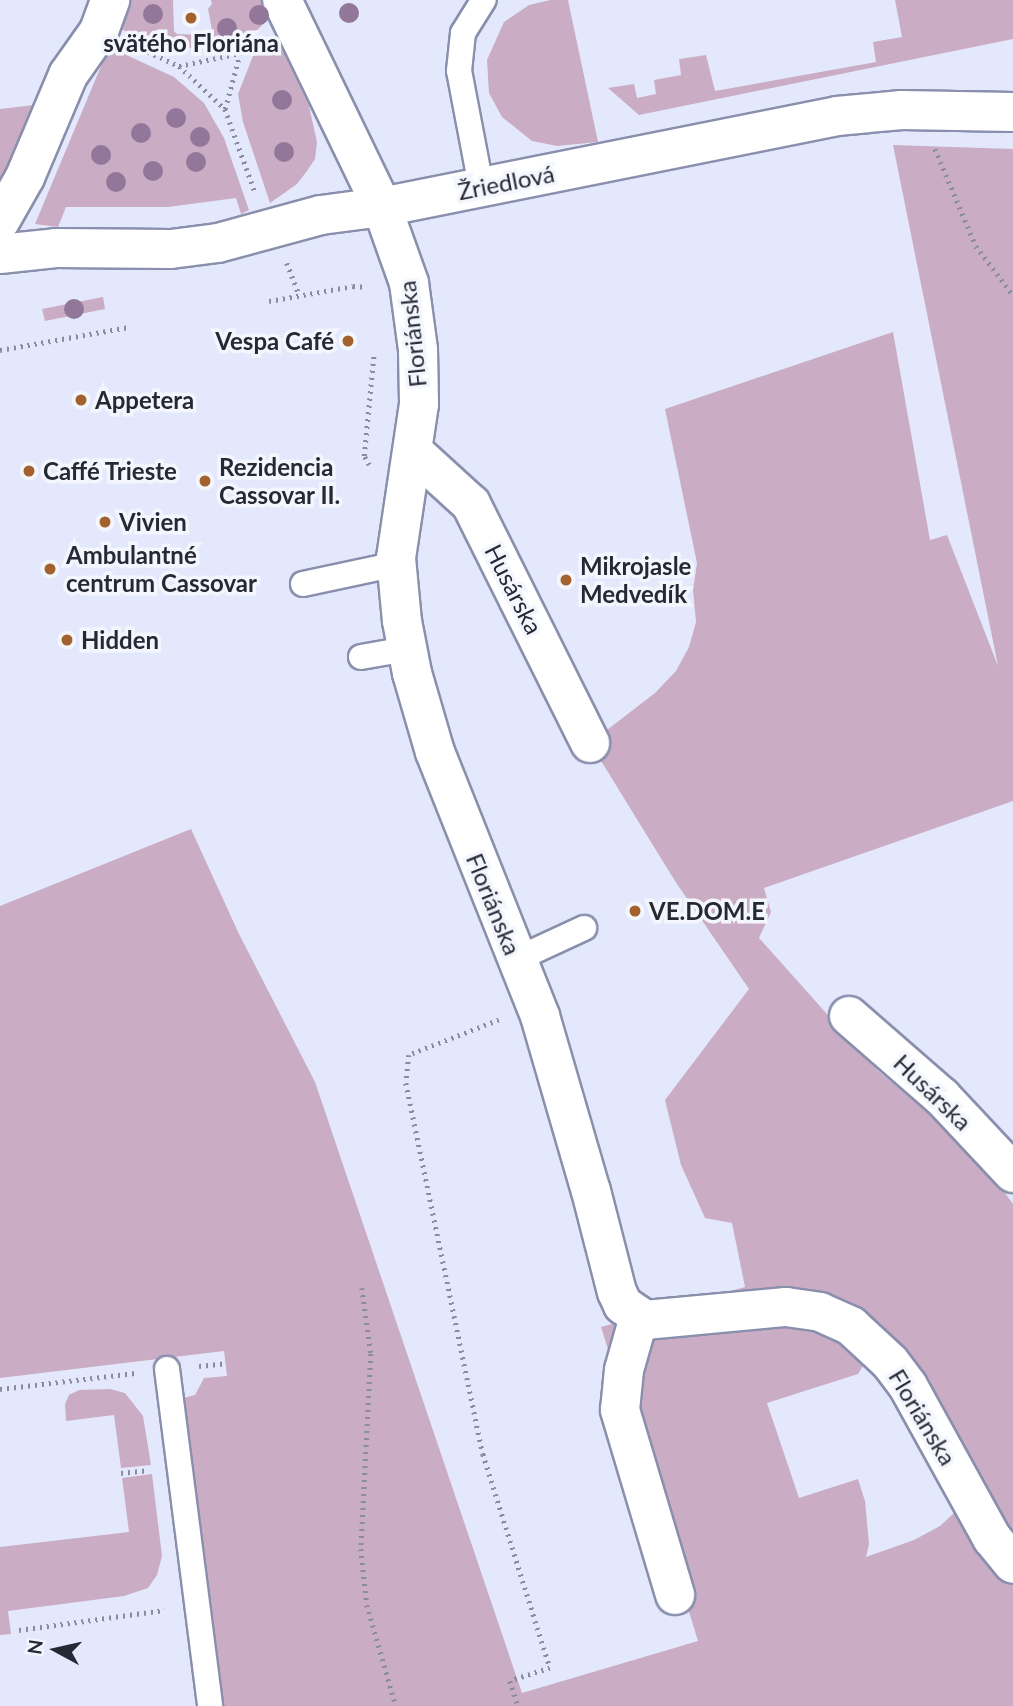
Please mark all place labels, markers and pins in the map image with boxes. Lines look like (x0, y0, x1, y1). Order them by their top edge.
marker: svätého Floriána (183, 10, 199, 26)
place label: svätého Floriána (103, 29, 279, 57)
place label: Vespa Café (215, 327, 334, 355)
marker: Vespa Café (340, 333, 356, 349)
place label: Appetera (95, 386, 194, 414)
marker: Appetera (73, 392, 89, 408)
place label: Rezidencia Cassovar II. (219, 453, 341, 509)
place label: Caffé Trieste (43, 457, 178, 485)
marker: Caffé Trieste (21, 463, 37, 479)
marker: Rezidencia Cassovar II. (197, 473, 213, 489)
place label: Vivien (119, 508, 187, 536)
marker: Vivien (97, 514, 113, 530)
place label: Ambulantné centrum Cassovar (66, 541, 257, 597)
place label: Mikrojasle Medvedík (580, 552, 691, 608)
marker: Ambulantné centrum Cassovar (40, 559, 60, 579)
marker: Mikrojasle Medvedík (558, 572, 574, 588)
place label: Hidden (81, 626, 159, 654)
marker: Hidden (59, 632, 75, 648)
place label: VE.DOM.E (649, 897, 765, 925)
marker: VE.DOM.E (627, 903, 643, 919)

